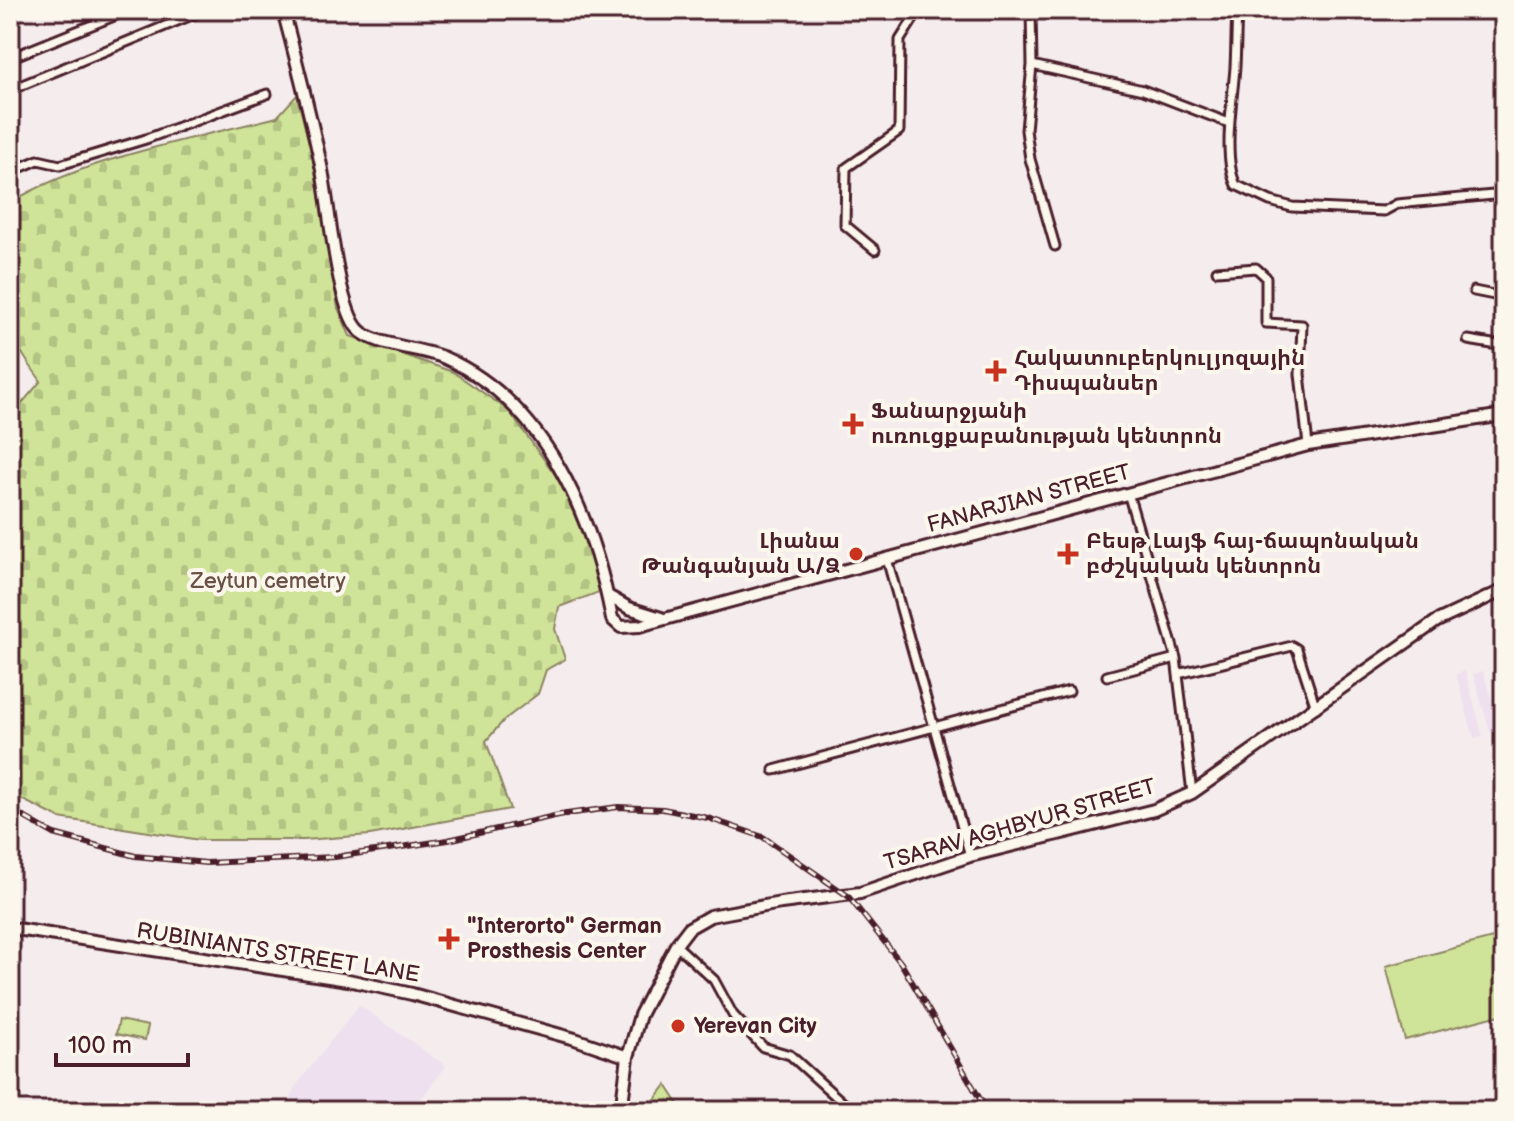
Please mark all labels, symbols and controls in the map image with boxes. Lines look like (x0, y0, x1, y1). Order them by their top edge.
place label: Հակատուբերկուլյոզային Դիսպանսեր (1014, 345, 1305, 397)
marker: Հակատուբերկուլյոզային Դիսպանսեր (985, 360, 1007, 382)
place label: Ֆանարջյանի ուռուցքաբանության կենտրոն (871, 398, 1222, 450)
marker: Ֆանարջյանի ուռուցքաբանության կենտրոն (842, 413, 864, 435)
street label: FANARJIAN STREET (924, 459, 1134, 539)
place label: Լիանա Թանգանյան Ա/Ձ (641, 528, 840, 580)
place label: Բեսթ Լայֆ հայ-ճապոնական բժշկական կենտրոն (1086, 528, 1419, 580)
marker: Բեսթ Լայֆ հայ-ճապոնական բժշկական կենտրոն (1057, 543, 1079, 565)
marker: Լիանա Թանգանյան Ա/Ձ (847, 545, 865, 563)
park label: Zeytun cemetry (189, 568, 346, 595)
street label: TSARAV AGHBYUR STREET (881, 773, 1159, 877)
place label: "Interorto" German Prosthesis Center (467, 913, 662, 965)
street label: RUBINIANTS STREET LANE (135, 917, 421, 989)
marker: "Interorto" German Prosthesis Center (438, 928, 460, 950)
place label: Yerevan City (694, 1013, 817, 1040)
scale bar (56, 1017, 188, 1067)
marker: Yerevan City (669, 1017, 687, 1035)
text: 100 m (68, 1031, 132, 1060)

